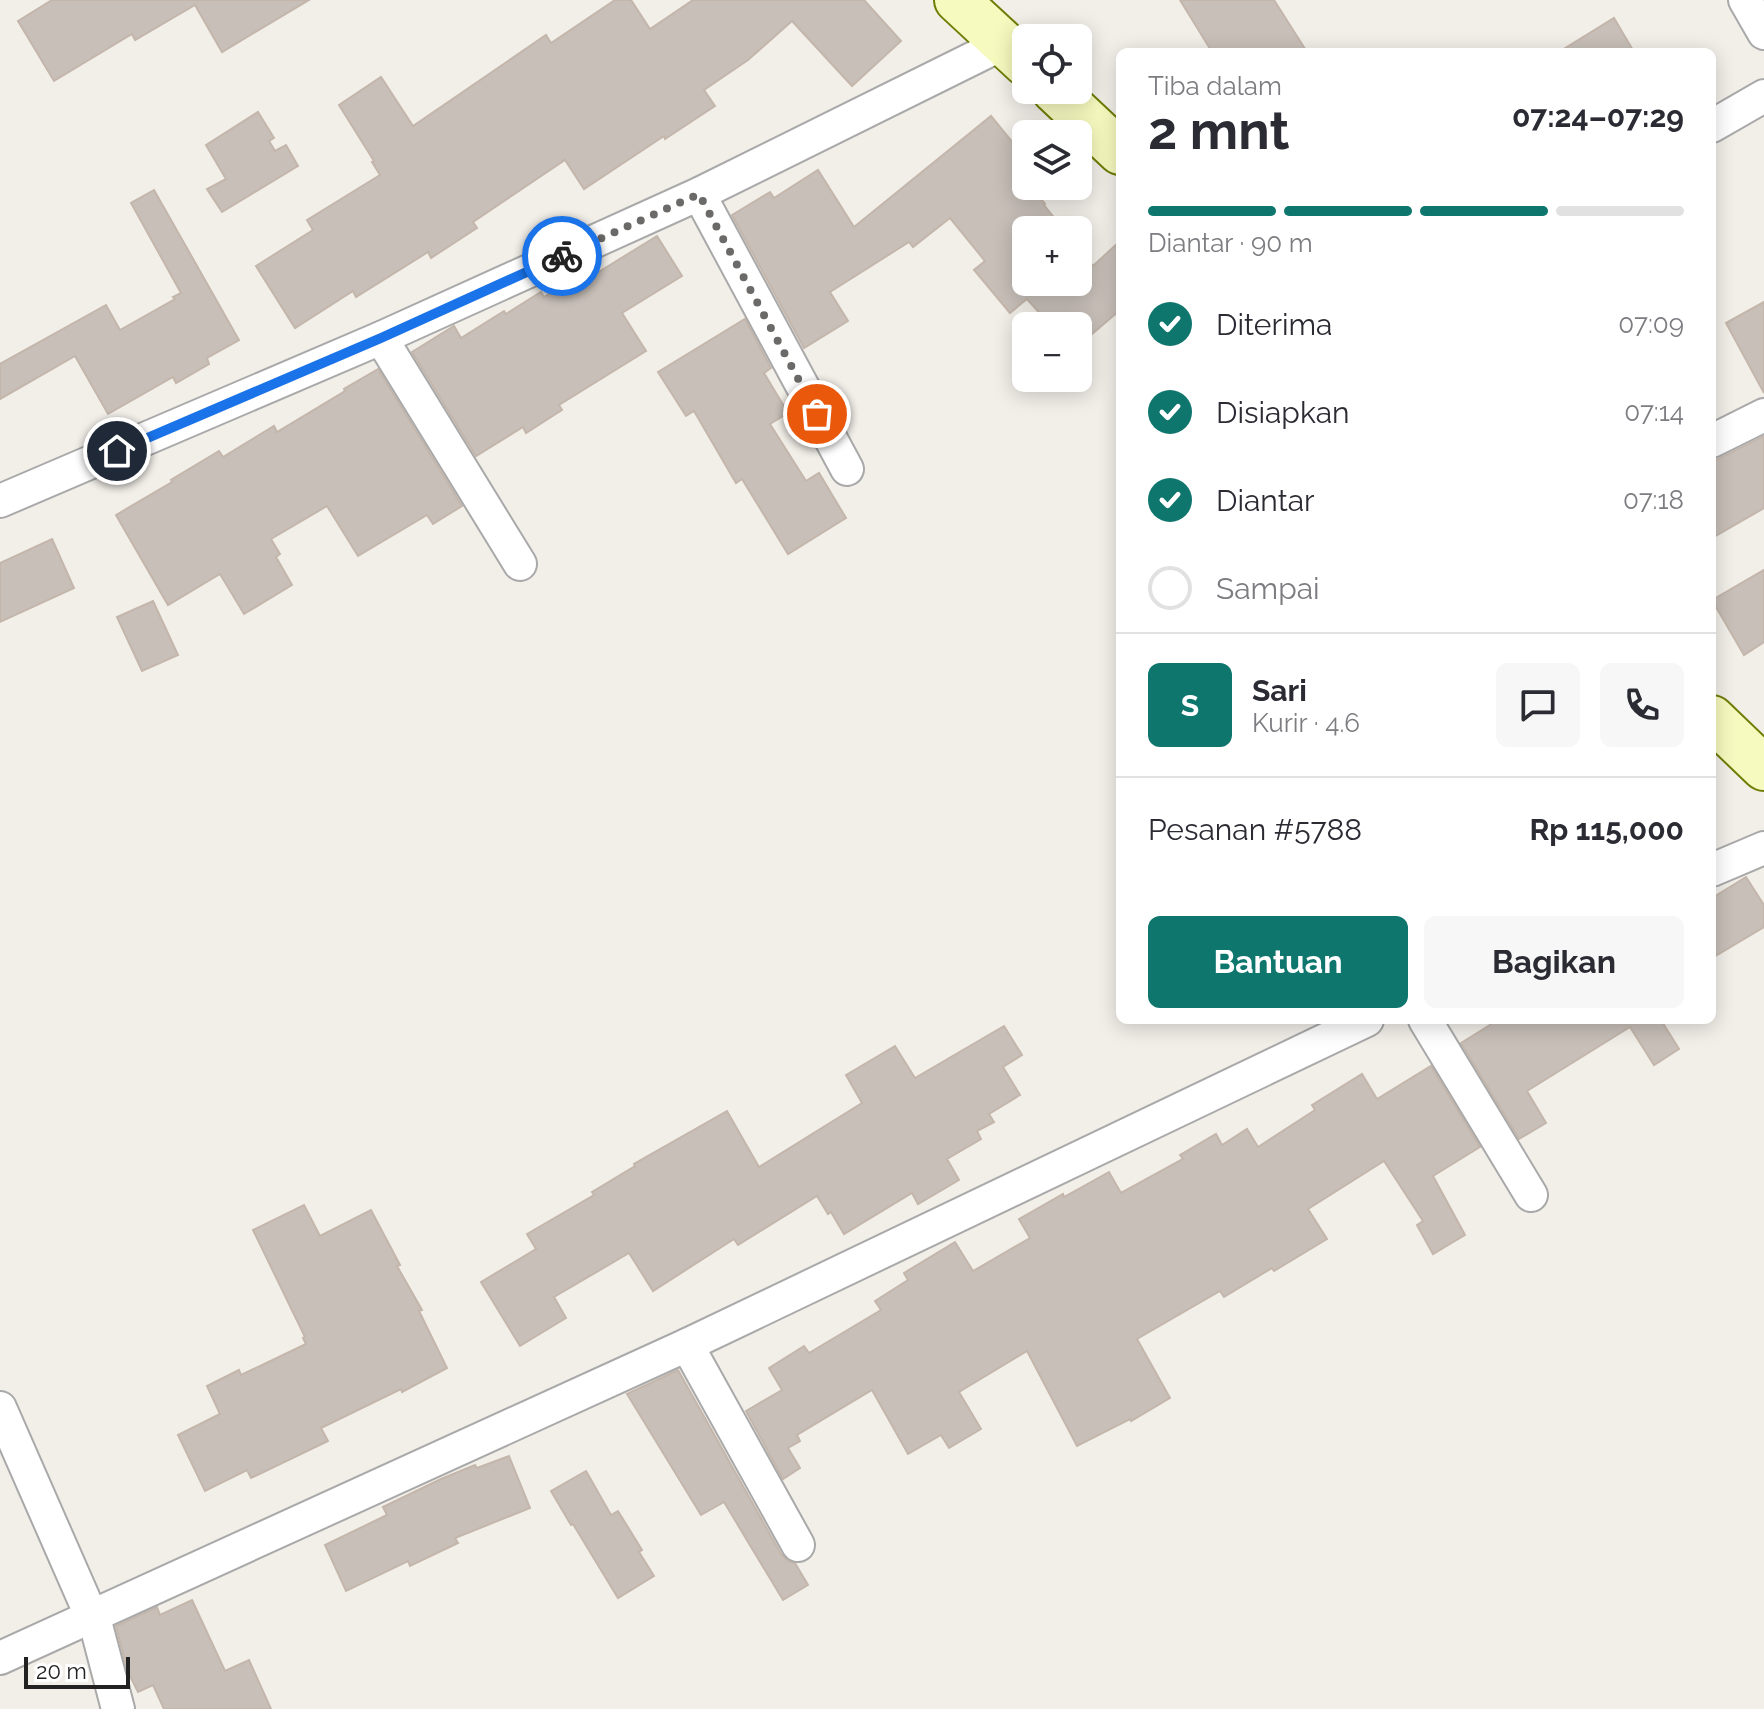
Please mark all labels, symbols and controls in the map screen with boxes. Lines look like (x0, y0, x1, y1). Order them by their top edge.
map controls (1012, 24, 1092, 392)
button: locate (1012, 24, 1092, 104)
text: Tiba dalam (1148, 71, 1282, 101)
text: 07:24–07:29 (1512, 99, 1684, 134)
text: 2 mnt (1148, 100, 1289, 161)
button: layers (1012, 120, 1092, 200)
courier (522, 216, 602, 296)
button: + (1012, 216, 1092, 296)
text: Diantar · 90 m (1148, 228, 1313, 258)
icon: bike (540, 234, 584, 278)
icon: check (1148, 302, 1192, 346)
text: Diterima (1216, 307, 1332, 342)
text: 07:09 (1618, 309, 1684, 339)
button: − (1012, 312, 1092, 392)
pin (783, 380, 851, 448)
icon: check (1148, 390, 1192, 434)
icon: bag (795, 392, 839, 436)
text: Disiapkan (1216, 395, 1350, 430)
text: 07:14 (1624, 397, 1684, 427)
pin (83, 417, 151, 485)
icon: home (95, 429, 139, 473)
icon: check (1148, 478, 1192, 522)
text: Diantar (1216, 483, 1315, 518)
text: 07:18 (1623, 485, 1684, 515)
text: Sampai (1216, 571, 1320, 606)
button: chat (1496, 663, 1580, 747)
button: phone (1600, 663, 1684, 747)
text: Sari (1252, 673, 1307, 708)
text: S (1181, 688, 1199, 723)
text: Kurir · 4.6 (1252, 708, 1360, 738)
text: Pesanan #5788 (1148, 812, 1362, 847)
text: Rp 115,000 (1530, 812, 1684, 847)
button: Bantuan (1148, 916, 1408, 1008)
button: Bagikan (1424, 916, 1684, 1008)
scale bar (24, 1653, 130, 1689)
text: 20 m (36, 1658, 87, 1684)

